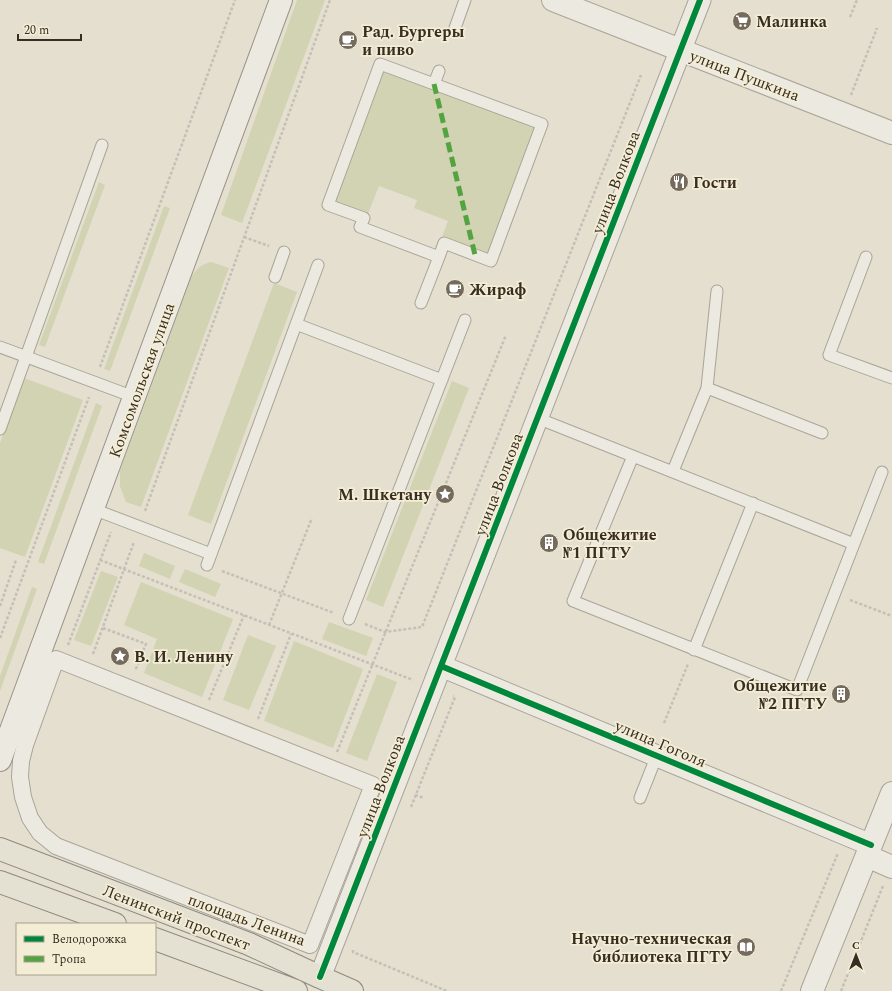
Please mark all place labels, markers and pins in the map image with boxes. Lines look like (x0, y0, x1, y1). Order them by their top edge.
supermarket icon: Малинка (731, 10, 753, 32)
place label: Малинка (756, 10, 828, 34)
place label: Рад. Бургеры и пиво (362, 20, 464, 62)
cafe icon: Рад. Бургеры и пиво (337, 29, 359, 51)
restaurant icon: Гости (668, 171, 690, 193)
place label: Гости (693, 171, 737, 195)
cafe icon: Жираф (444, 278, 466, 300)
place label: Жираф (469, 278, 526, 302)
place label: М. Шкетану (338, 483, 432, 507)
place icon: М. Шкетану (434, 483, 456, 505)
place label: Общежитие №1 ПГТУ (563, 523, 657, 565)
building icon: Общежитие №1 ПГТУ (538, 532, 560, 554)
place icon: В. И. Ленину (109, 645, 131, 667)
place label: В. И. Ленину (134, 645, 234, 669)
place label: Общежитие №2 ПГТУ (733, 674, 827, 716)
building icon: Общежитие №2 ПГТУ (830, 683, 852, 705)
place label: Научно-техническая библиотека ПГТУ (571, 927, 732, 969)
library icon: Научно-техническая библиотека ПГТУ (735, 936, 757, 958)

